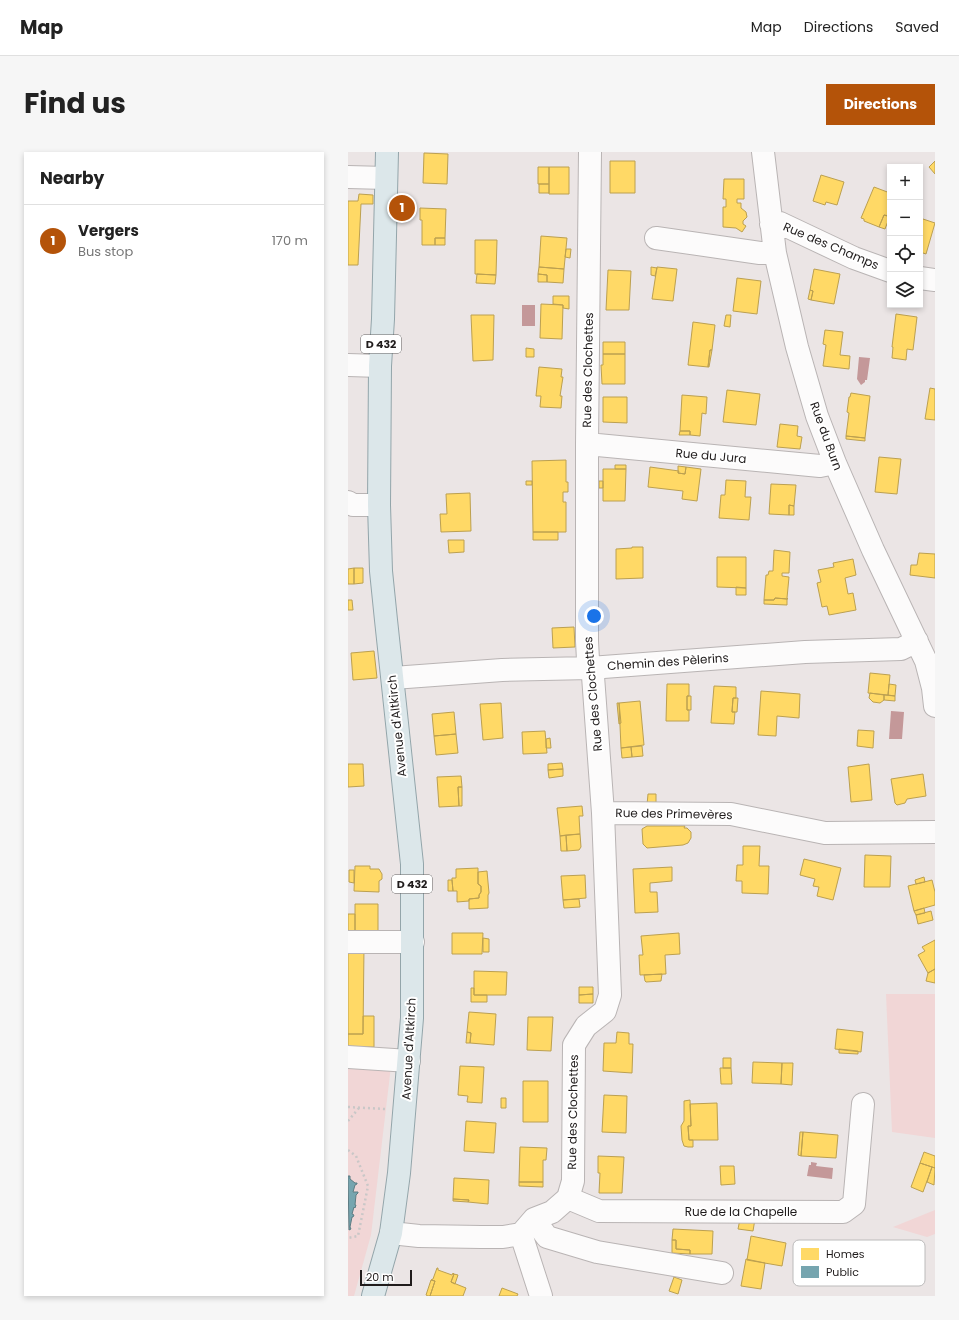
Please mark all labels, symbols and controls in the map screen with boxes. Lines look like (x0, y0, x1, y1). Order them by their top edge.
text: Map (20, 14, 63, 41)
text: Map (751, 17, 782, 37)
text: Directions (804, 17, 873, 37)
text: Saved (895, 17, 939, 37)
text: Find us (24, 84, 126, 123)
button: Directions (826, 84, 935, 125)
map controls (887, 164, 923, 308)
button: + (887, 164, 923, 200)
text: Nearby (40, 166, 104, 190)
pin: 1 (389, 193, 415, 223)
button: − (887, 200, 923, 236)
street label: Rue des Champs (781, 218, 882, 273)
text: Vergers (78, 220, 139, 241)
text: 1 (51, 231, 55, 250)
text: 170 m (272, 231, 308, 250)
button: locate (887, 236, 923, 272)
text: Bus stop (78, 242, 133, 261)
button: layers (887, 272, 923, 308)
street label: Rue des Clochettes (578, 312, 597, 428)
road number: D 432 (361, 335, 401, 353)
street label: Rue du Burn (806, 399, 847, 472)
street label: Rue du Jura (675, 444, 747, 467)
your location (584, 606, 604, 626)
street label: Rue des Clochettes (579, 636, 606, 752)
street label: Chemin des Pèlerins (607, 649, 729, 674)
street label: Avenue d'Altkirch (383, 674, 410, 778)
street label: Rue des Primevères (615, 804, 733, 823)
road number: D 432 (392, 875, 432, 893)
street label: Avenue d'Altkirch (397, 997, 420, 1100)
street label: Rue des Clochettes (563, 1054, 582, 1170)
street label: Rue de la Chapelle (685, 1203, 797, 1220)
legend (793, 1240, 925, 1286)
text: Homes (826, 1246, 865, 1262)
text: Public (826, 1264, 859, 1280)
scale bar (360, 1268, 412, 1287)
text: 20 m (366, 1269, 394, 1285)

